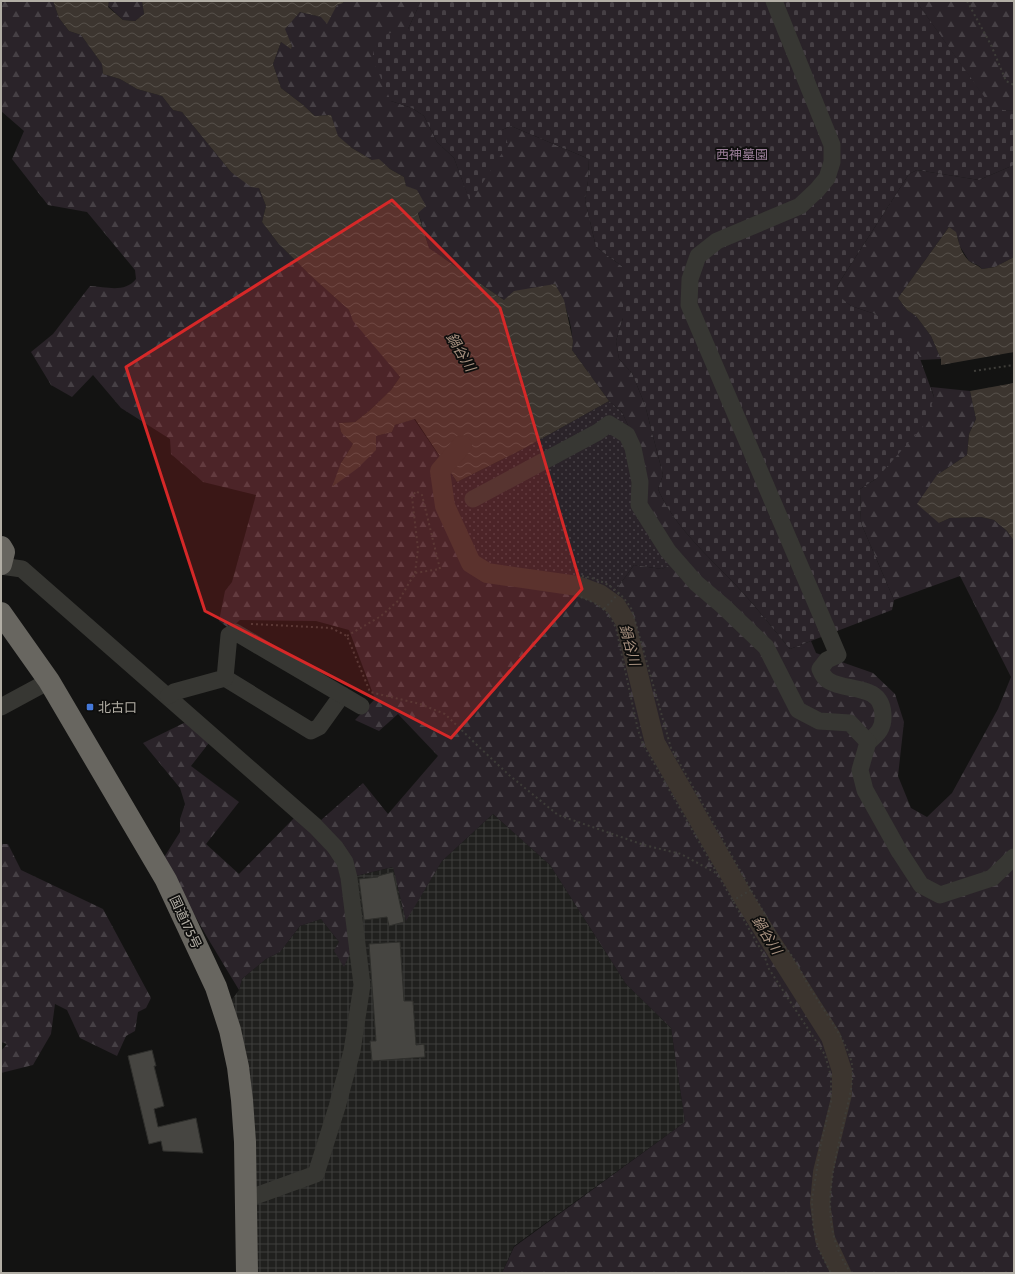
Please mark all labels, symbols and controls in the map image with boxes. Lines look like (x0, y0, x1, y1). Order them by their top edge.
park label: 西神墓園 (716, 146, 768, 162)
water label: 鍋谷川 (442, 329, 481, 376)
water label: 鍋谷川 (616, 622, 645, 670)
place label: 北古口 (98, 699, 137, 715)
marker: 北古口 (85, 702, 95, 712)
street label: 国道175号 (167, 893, 205, 951)
water label: 鍋谷川 (748, 912, 787, 959)

